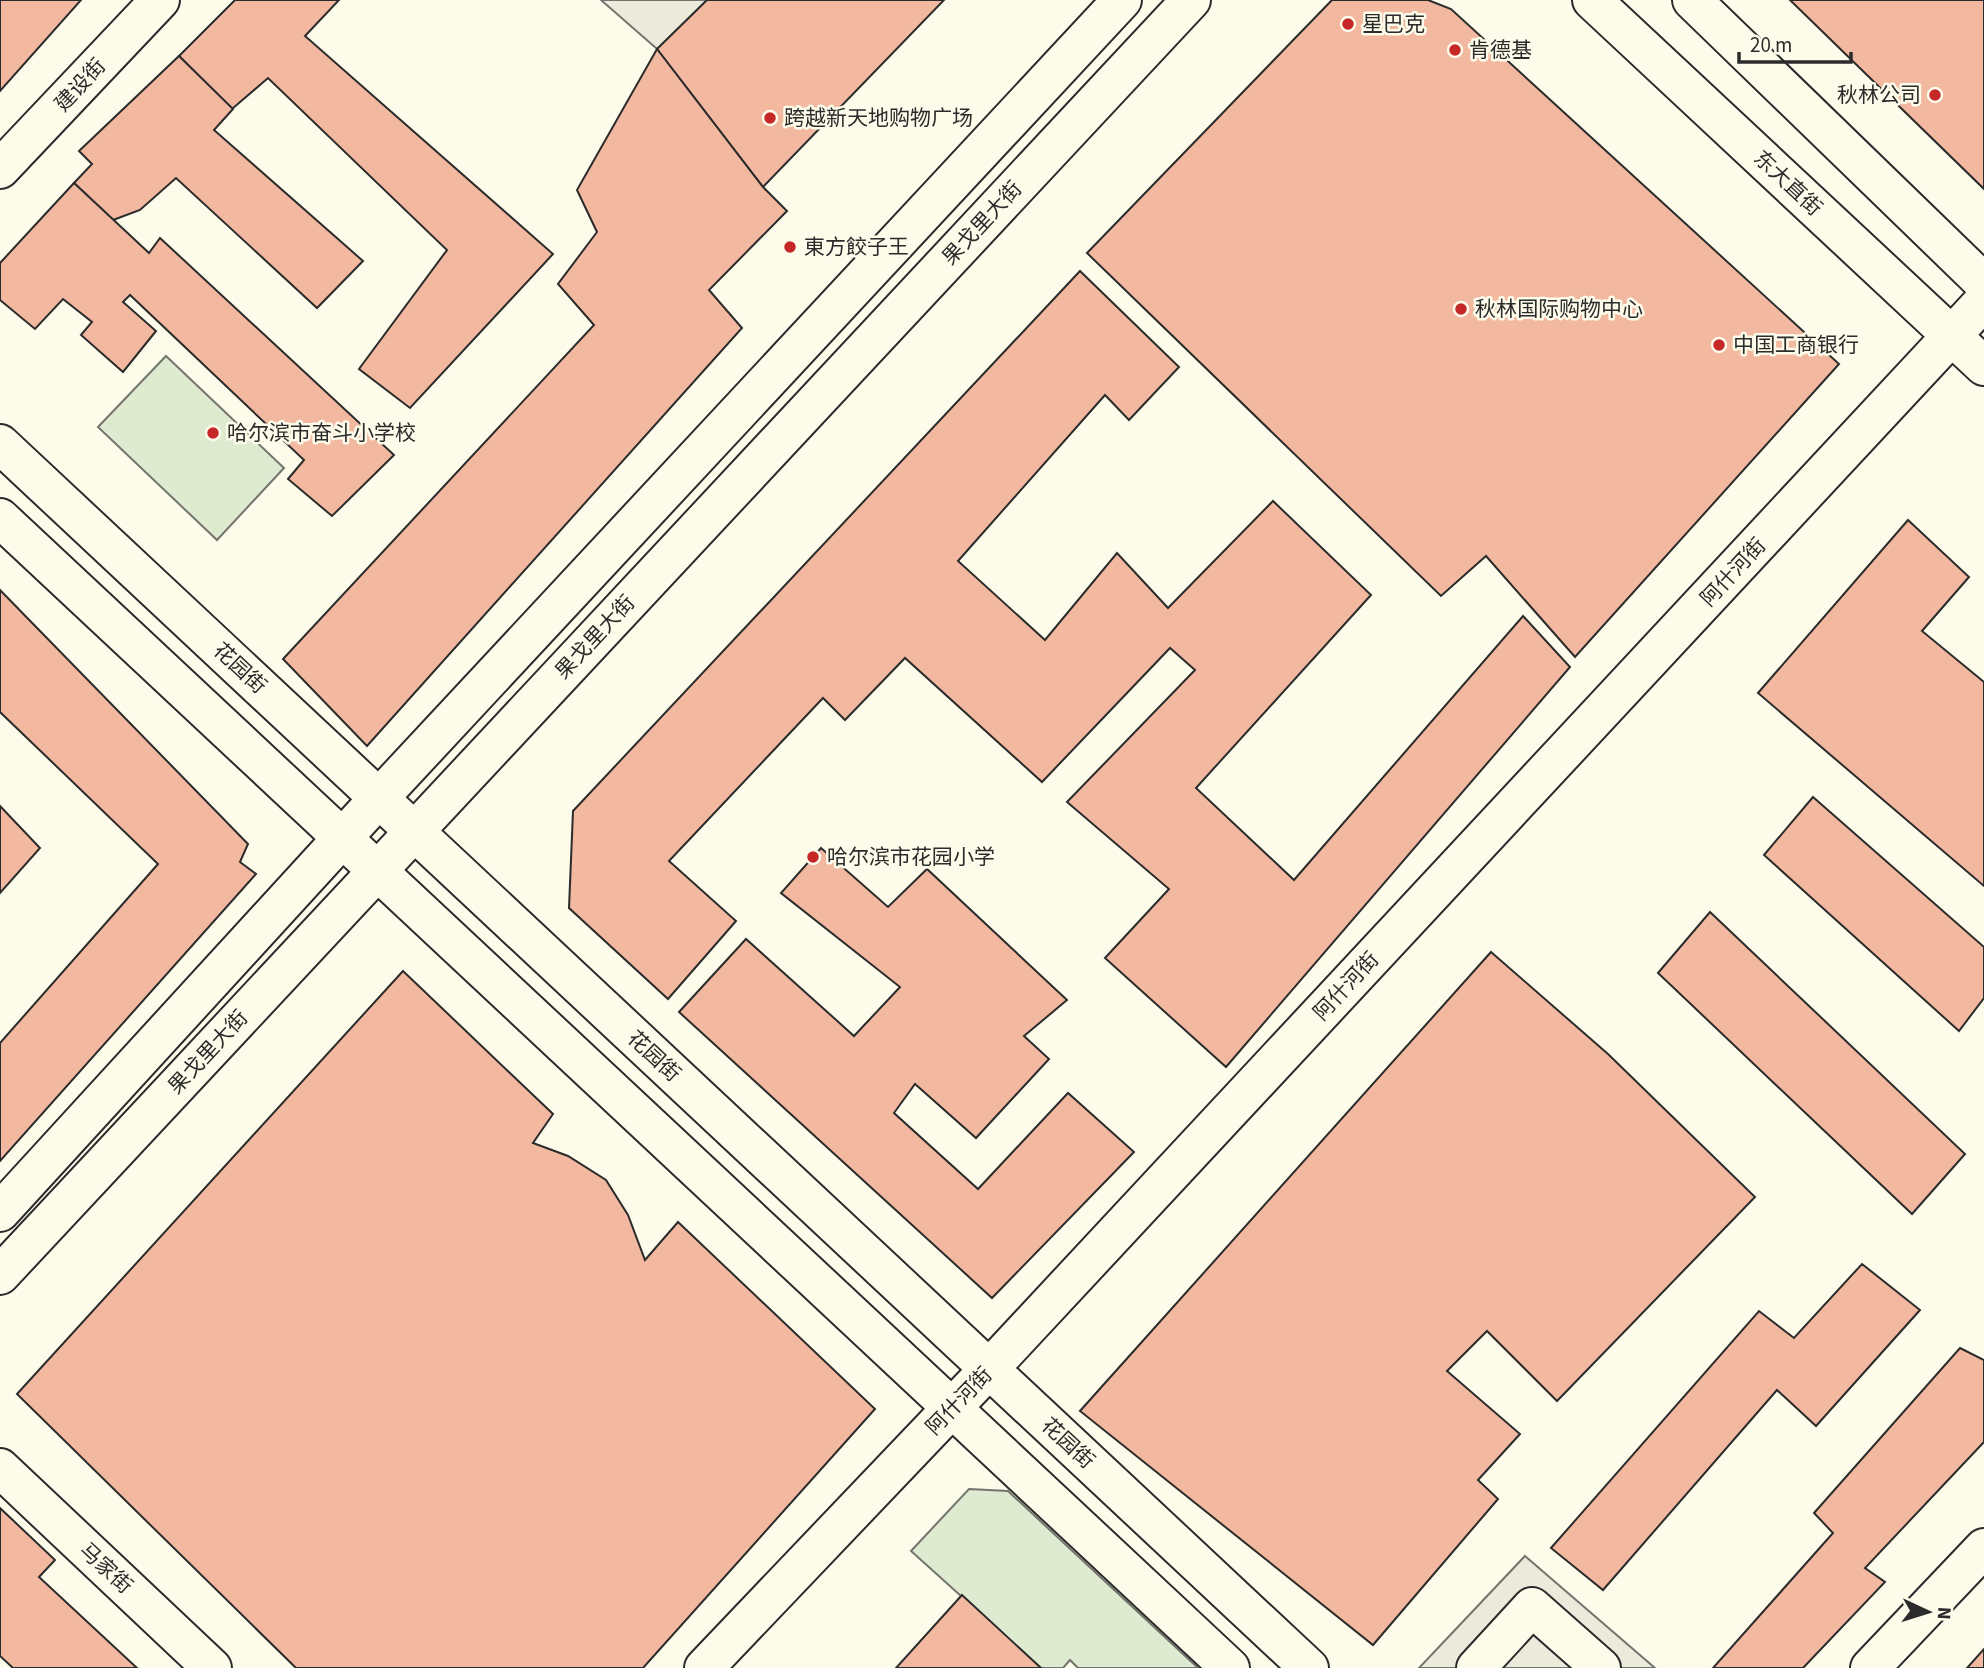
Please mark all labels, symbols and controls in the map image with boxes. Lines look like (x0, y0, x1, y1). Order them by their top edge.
place label: 星巴克 (1362, 9, 1425, 39)
marker: 星巴克 (1340, 16, 1356, 32)
scale bar (1739, 21, 1851, 65)
text: 20 m (1750, 30, 1792, 60)
place label: 肯德基 (1469, 35, 1532, 65)
marker: 肯德基 (1447, 42, 1463, 58)
street label: 建设街 (48, 52, 112, 118)
place label: 秋林公司 (1837, 80, 1921, 110)
marker: 秋林公司 (1927, 87, 1943, 103)
place label: 跨越新天地购物广场 (784, 103, 973, 133)
marker: 跨越新天地购物广场 (762, 110, 778, 126)
street label: 东大直街 (1747, 143, 1829, 223)
street label: 果戈里大街 (935, 174, 1029, 272)
place label: 東方餃子王 (804, 232, 909, 262)
marker: 東方餃子王 (782, 239, 798, 255)
place label: 秋林国际购物中心 (1475, 294, 1643, 324)
marker: 秋林国际购物中心 (1453, 301, 1469, 317)
place label: 中国工商银行 (1733, 330, 1859, 360)
marker: 中国工商银行 (1711, 337, 1727, 353)
place label: 哈尔滨市奋斗小学校 (227, 418, 416, 448)
marker: 哈尔滨市奋斗小学校 (205, 425, 221, 441)
street label: 阿什河街 (1693, 531, 1773, 613)
street label: 果戈里大街 (548, 588, 642, 686)
street label: 花园街 (207, 636, 273, 700)
place label: 哈尔滨市花园小学 (827, 842, 995, 872)
marker: 哈尔滨市花园小学 (805, 849, 821, 865)
street label: 阿什河街 (1306, 945, 1386, 1027)
street label: 果戈里大街 (161, 1003, 255, 1101)
street label: 花园街 (621, 1024, 687, 1088)
street label: 阿什河街 (919, 1360, 999, 1442)
street label: 花园街 (1035, 1411, 1101, 1475)
street label: 马家街 (73, 1536, 139, 1600)
north arrow (1893, 1577, 1963, 1647)
text: N (1930, 1606, 1957, 1620)

